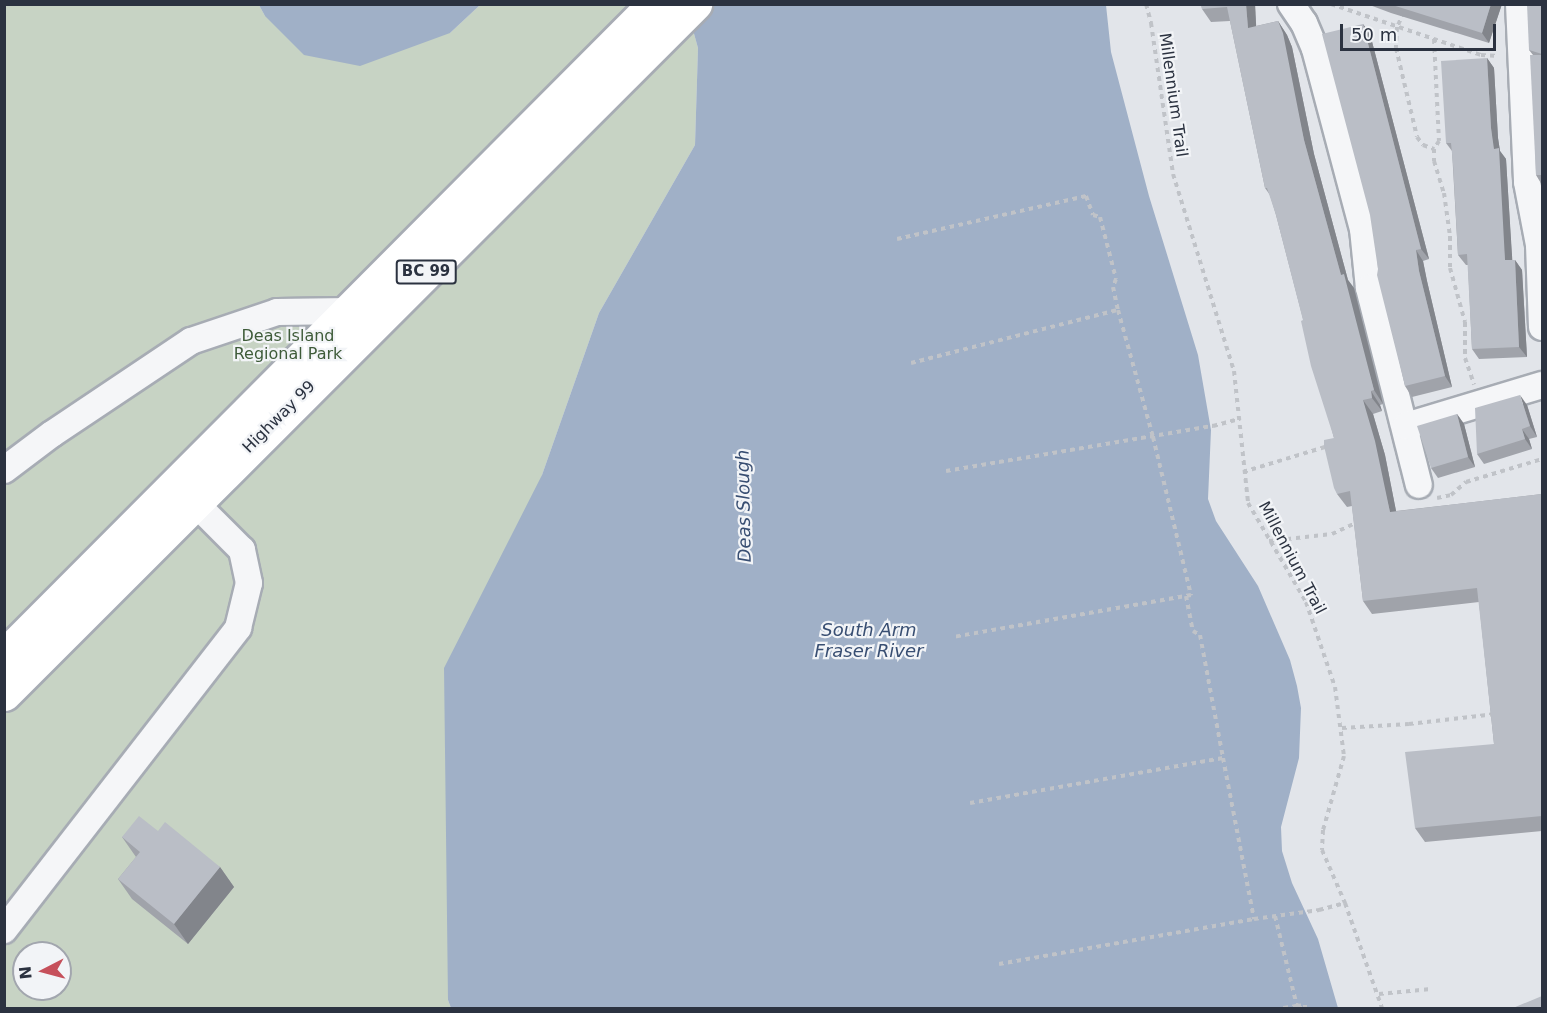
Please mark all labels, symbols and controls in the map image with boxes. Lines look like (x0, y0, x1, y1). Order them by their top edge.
scale bar (1343, 12, 1499, 50)
text: 50 m (1351, 24, 1397, 45)
street label: Millennium Trail (1155, 32, 1191, 158)
road number: BC 99 (394, 260, 458, 284)
park label: Deas Island Regional Park (234, 326, 342, 364)
street label: Highway 99 (239, 377, 319, 457)
water label: Deas Slough (732, 449, 756, 563)
street label: Millennium Trail (1254, 498, 1330, 618)
water label: South Arm Fraser River (815, 620, 923, 662)
north arrow (12, 941, 72, 1001)
text: N (15, 965, 36, 980)

